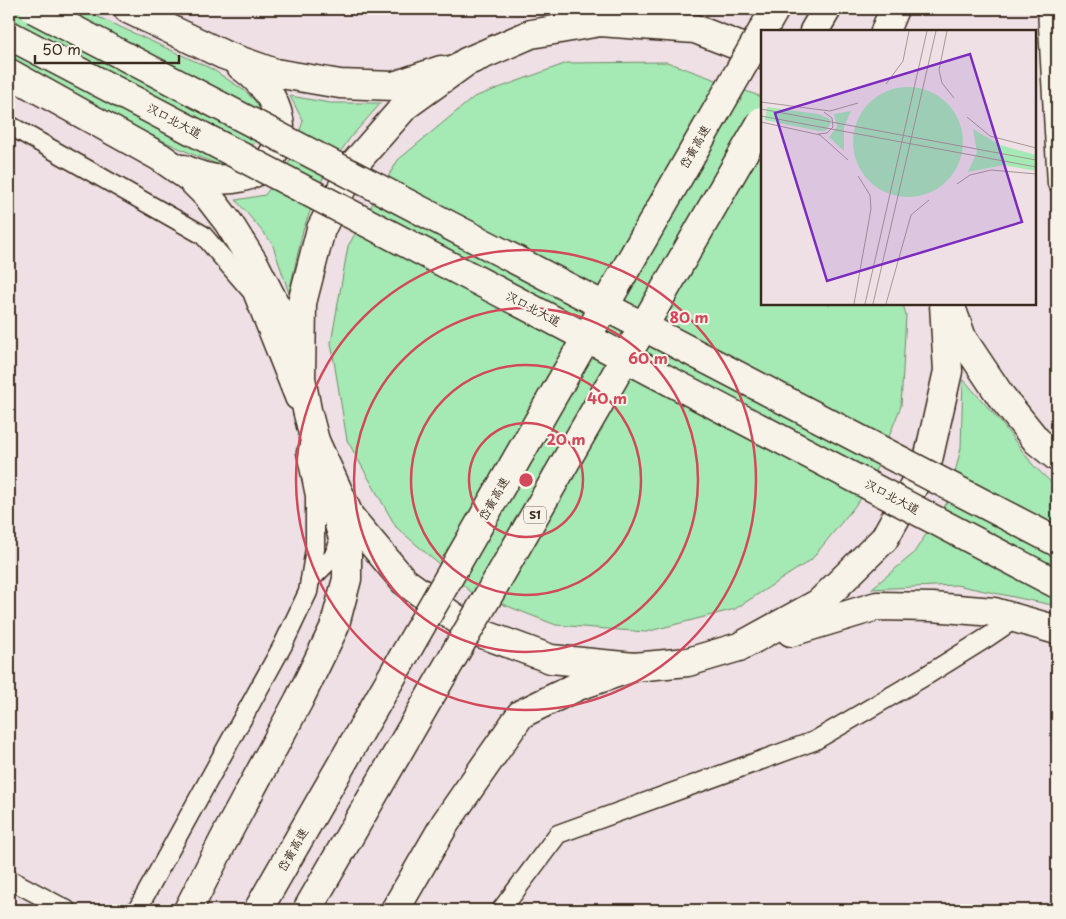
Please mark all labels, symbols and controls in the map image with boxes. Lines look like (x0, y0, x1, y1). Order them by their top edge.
inset map (761, 30, 1036, 305)
scale bar (35, 32, 179, 64)
text: 50 m (42, 37, 81, 60)
street label: 汉口北大道 (144, 98, 205, 142)
street label: 岱黄高速 (674, 121, 714, 172)
street label: 汉口北大道 (503, 286, 564, 330)
text: 80 m (669, 305, 709, 328)
text: 60 m (628, 346, 668, 369)
text: 40 m (587, 386, 627, 409)
text: 20 m (547, 427, 585, 450)
centre of rings (517, 471, 535, 489)
street label: 岱黄高速 (473, 473, 513, 524)
street label: 汉口北大道 (862, 474, 923, 518)
road number: S1 (524, 506, 546, 524)
street label: 岱黄高速 (272, 824, 312, 875)

